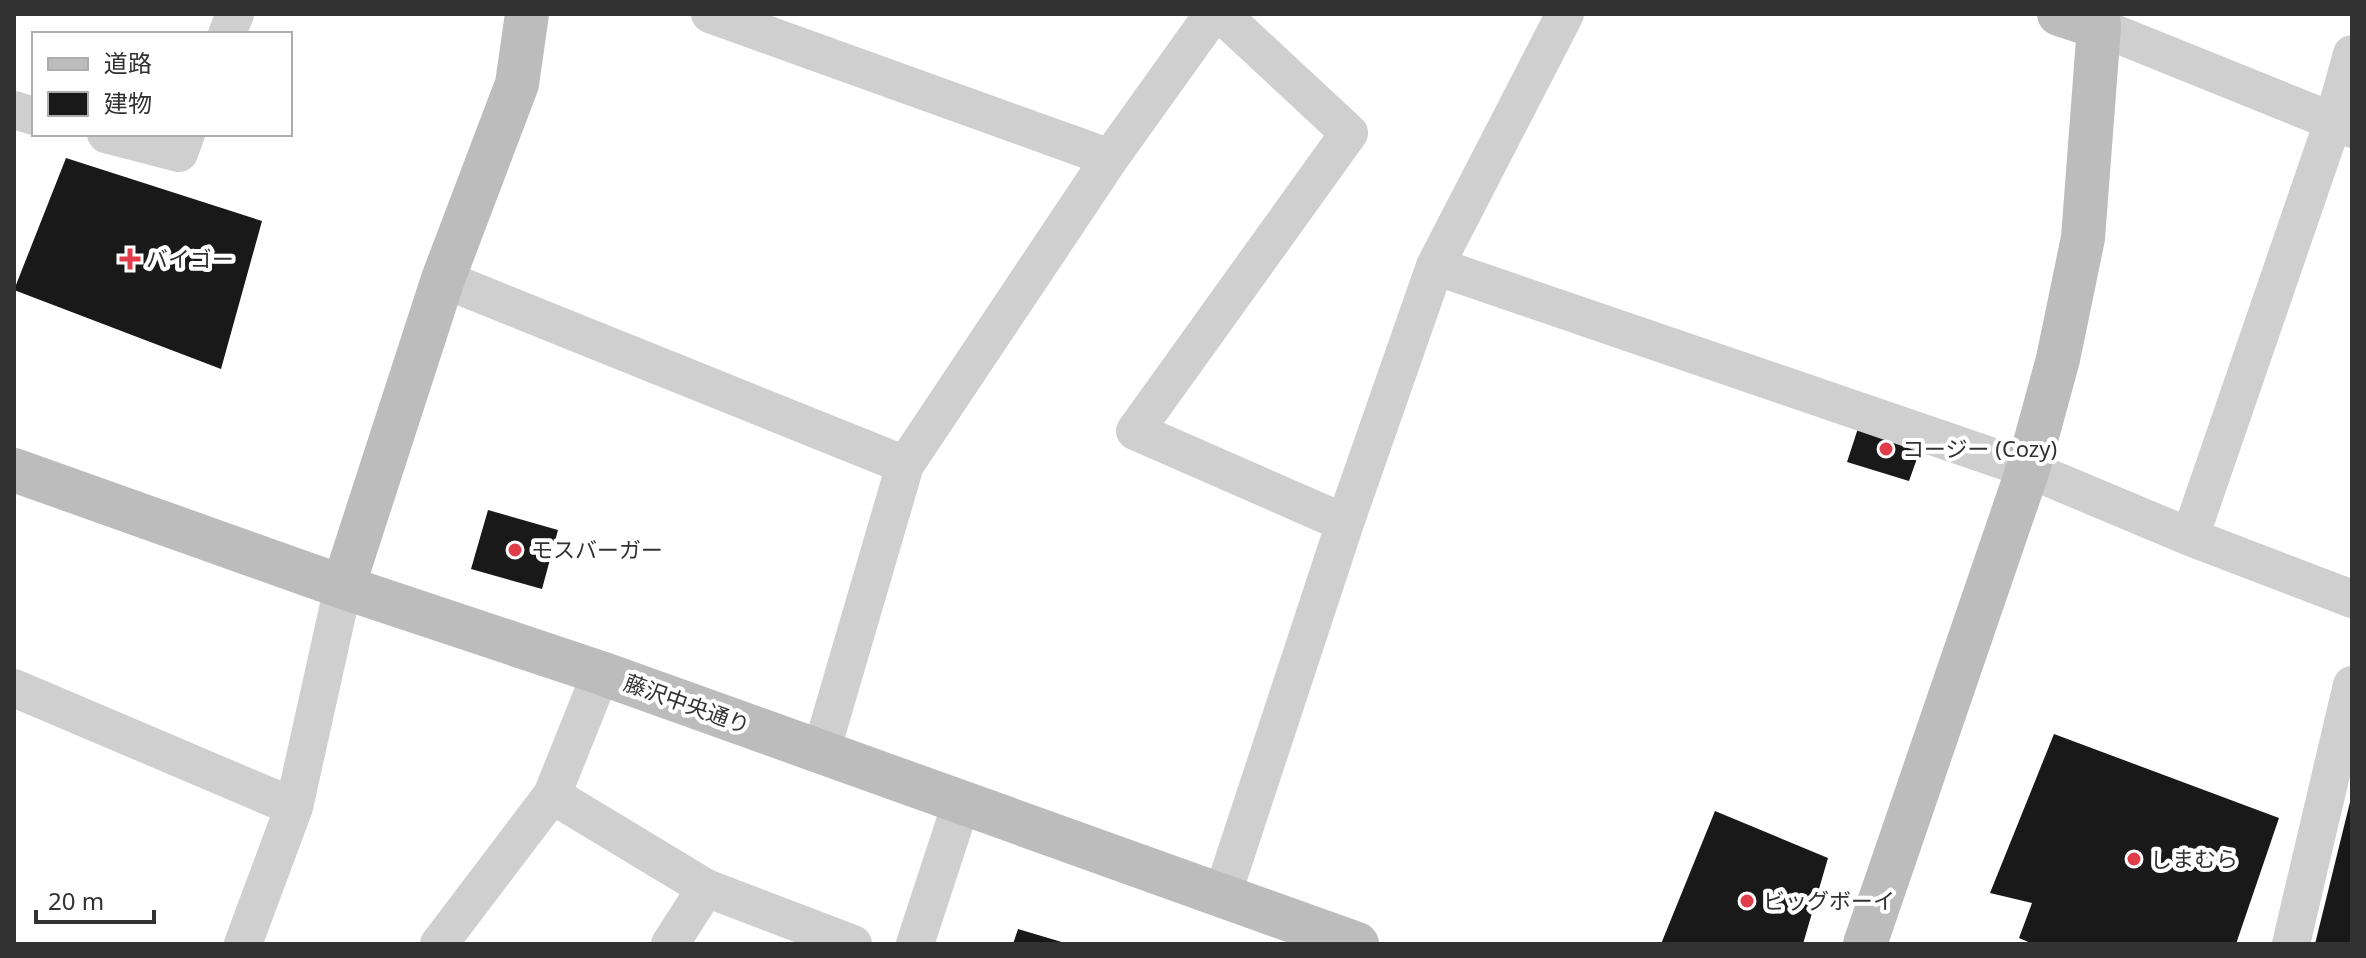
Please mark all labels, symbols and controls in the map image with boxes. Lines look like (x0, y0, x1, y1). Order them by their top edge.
legend (32, 32, 292, 136)
text: 道路 (104, 46, 152, 79)
text: 建物 (104, 86, 152, 119)
place label: バイゴー (146, 243, 234, 273)
marker: バイゴー (121, 250, 139, 268)
place label: コージー (Cozy) (1902, 433, 2057, 463)
marker: コージー (Cozy) (1877, 440, 1895, 458)
place label: モスバーガー (531, 534, 663, 564)
marker: モスバーガー (506, 541, 524, 559)
street label: 藤沢中央通り (620, 666, 754, 740)
place label: しまむら (2150, 843, 2238, 873)
marker: しまむら (2125, 850, 2143, 868)
scale bar (36, 874, 154, 924)
text: 20 m (48, 884, 104, 917)
place label: ビッグボーイ (1763, 885, 1895, 915)
marker: ビッグボーイ (1738, 892, 1756, 910)

